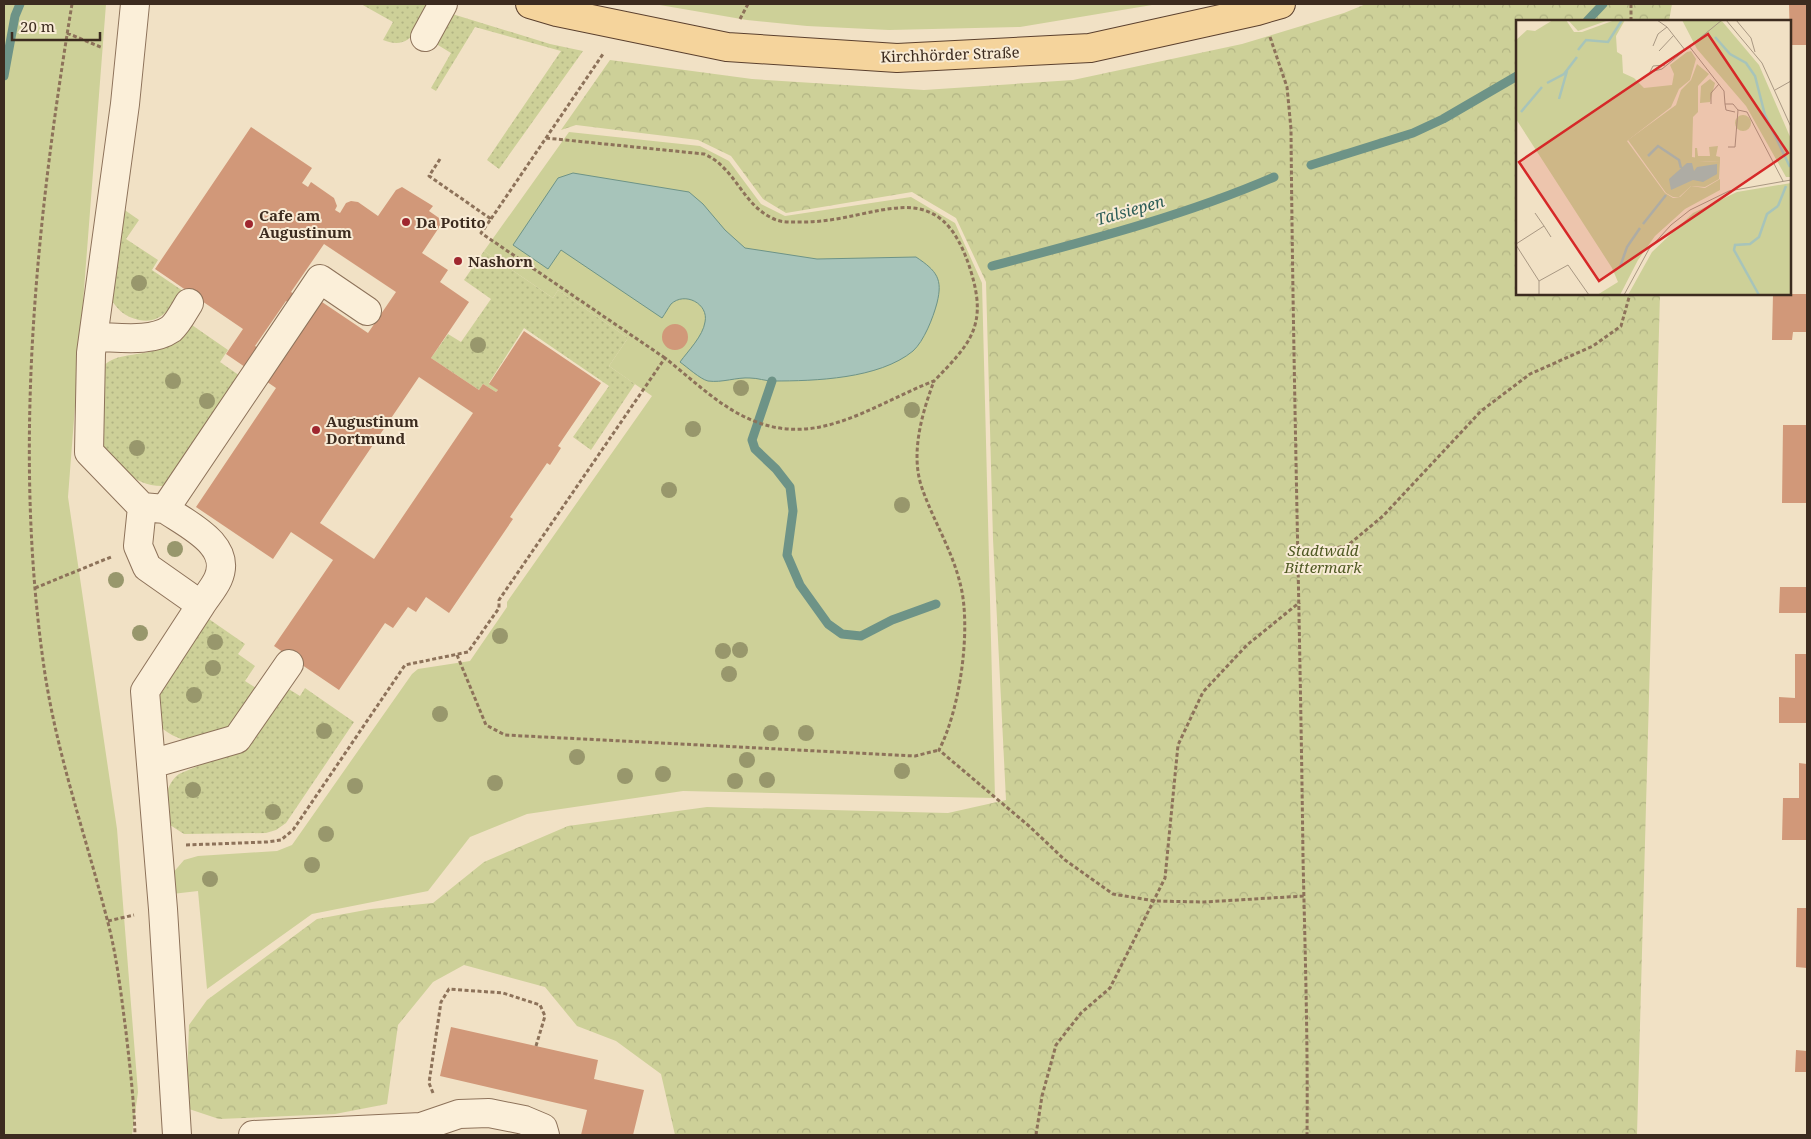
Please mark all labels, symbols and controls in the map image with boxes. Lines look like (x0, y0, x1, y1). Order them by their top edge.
scale bar (12, 10, 100, 42)
text: 20 m (20, 16, 55, 36)
inset map (1516, 20, 1791, 295)
street label: Kirchhörder Straße (880, 42, 1020, 66)
water label: Talsiepen (1093, 190, 1167, 230)
place label: Cafe am Augustinum (259, 205, 352, 242)
place label: Da Potito (416, 212, 486, 232)
marker: Da Potito (400, 216, 412, 228)
marker: Cafe am Augustinum (243, 218, 255, 230)
place label: Nashorn (468, 251, 533, 271)
marker: Nashorn (452, 255, 464, 267)
place label: Augustinum Dortmund (326, 411, 419, 448)
marker: Augustinum Dortmund (310, 424, 322, 436)
park label: Stadtwald Bittermark (1283, 540, 1362, 577)

